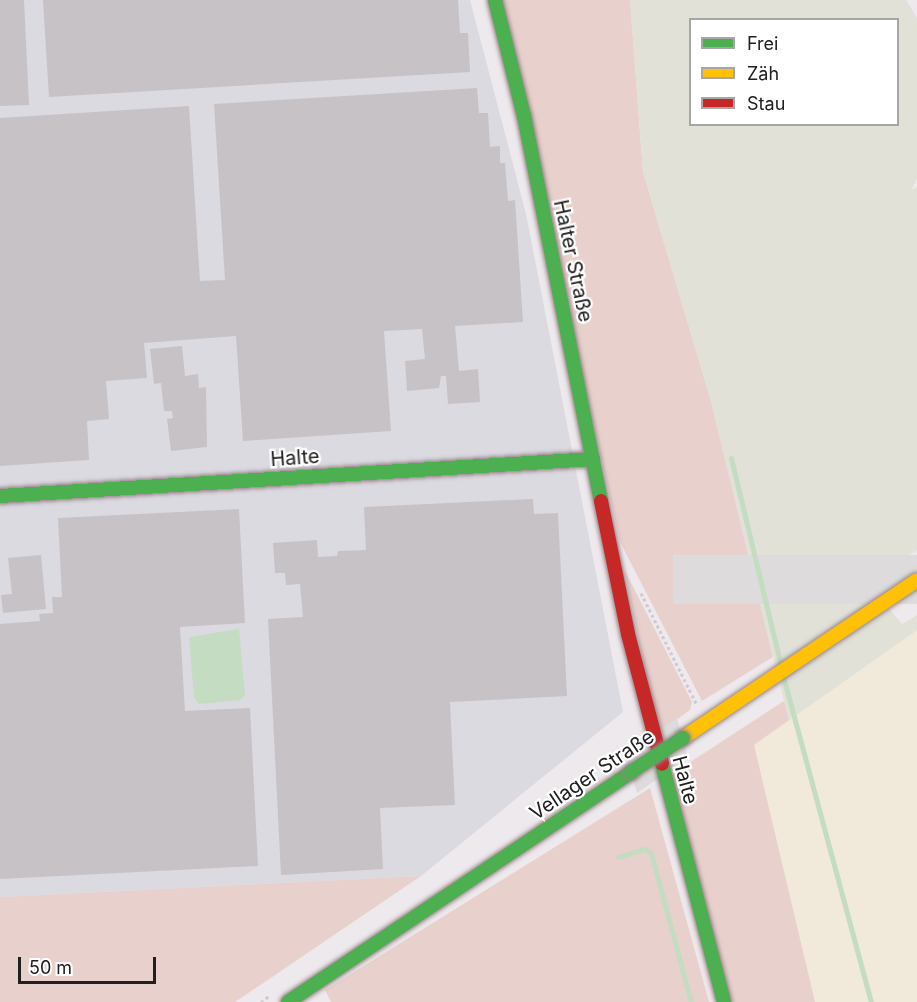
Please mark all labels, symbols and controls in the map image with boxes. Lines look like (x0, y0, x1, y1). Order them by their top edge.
legend (689, 18, 899, 126)
text: Frei (747, 33, 778, 54)
text: Zäh (747, 63, 779, 84)
text: Stau (747, 93, 785, 114)
street label: Halter Straße (548, 198, 598, 324)
street label: Halte (270, 444, 320, 472)
street label: Vellager Straße (525, 725, 659, 825)
street label: Halte (667, 753, 703, 807)
scale bar (21, 945, 159, 983)
text: 50 m (29, 957, 72, 978)

